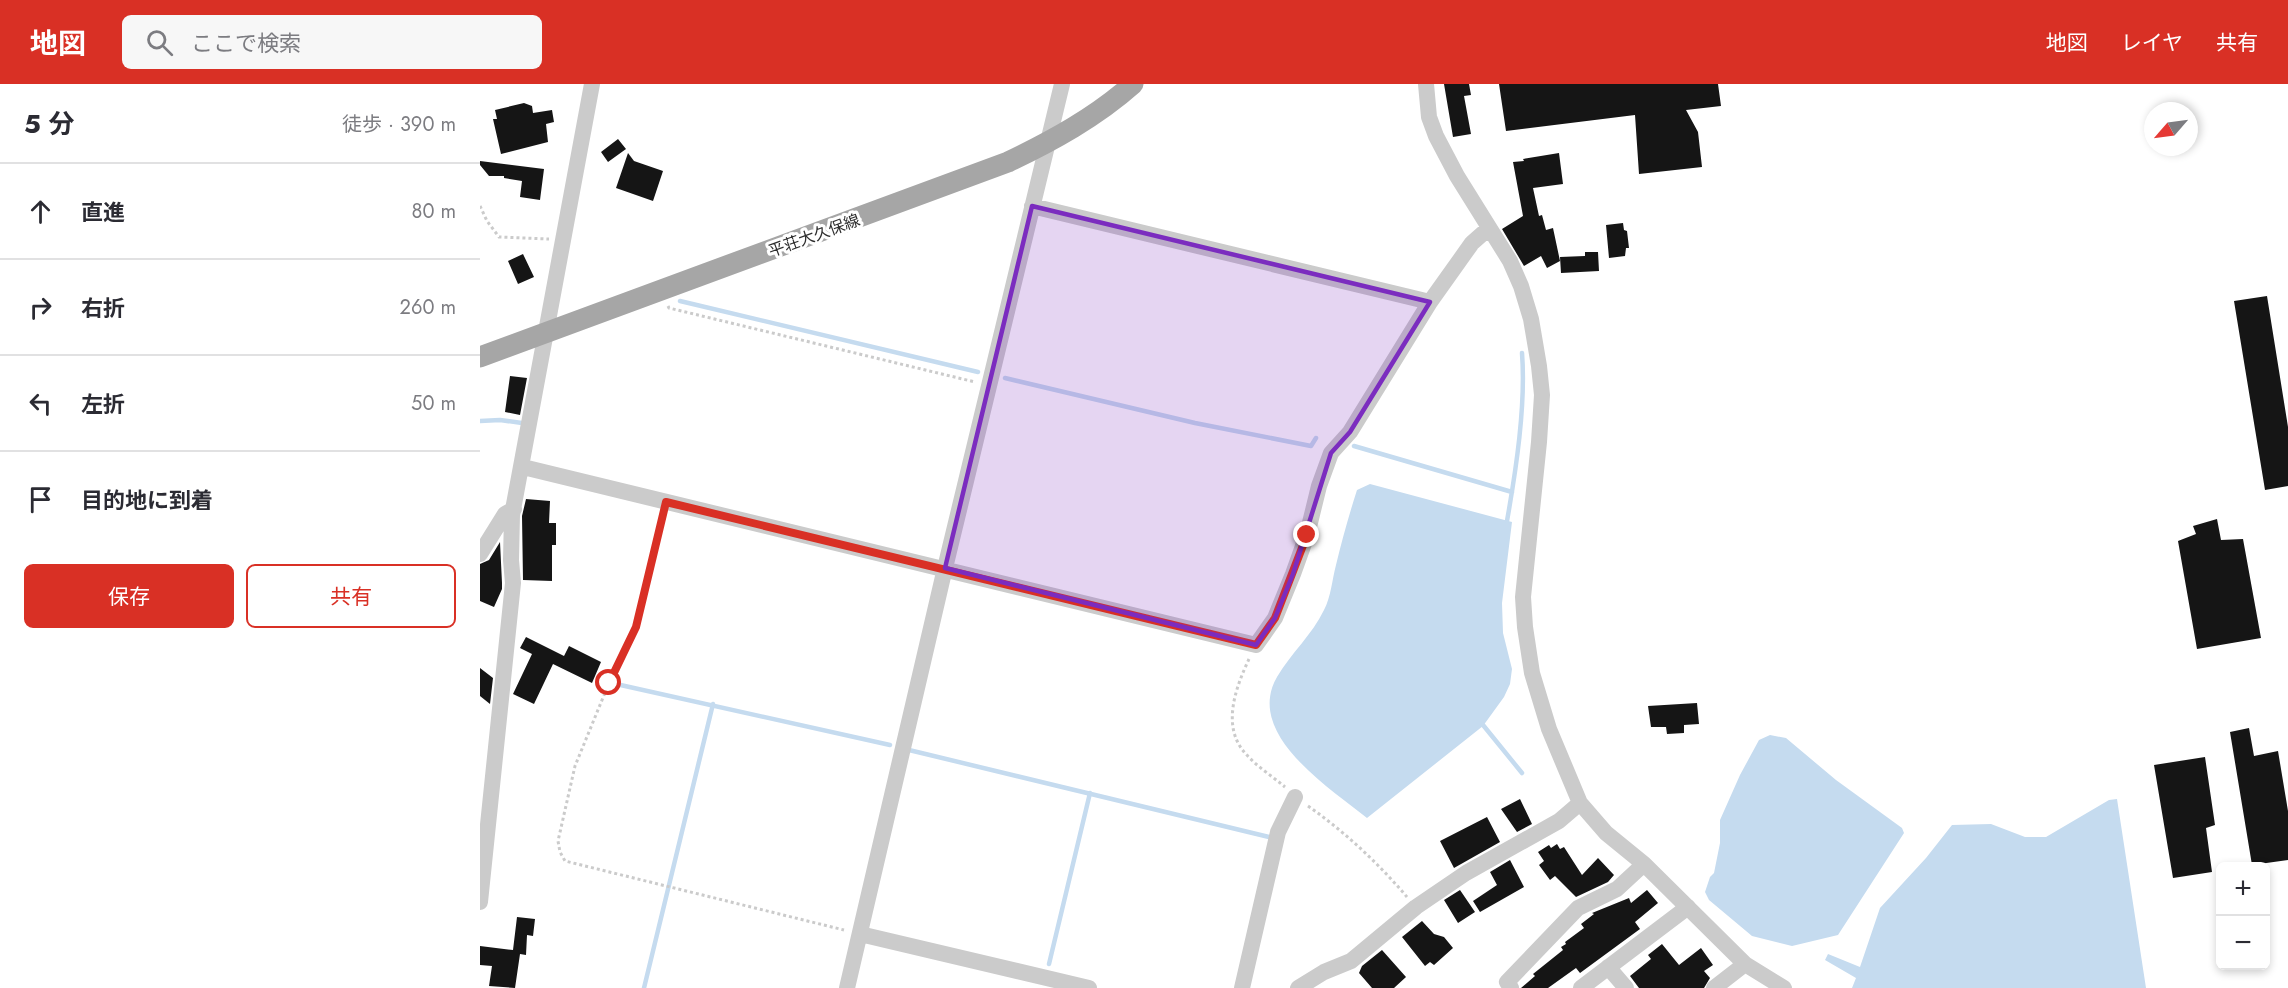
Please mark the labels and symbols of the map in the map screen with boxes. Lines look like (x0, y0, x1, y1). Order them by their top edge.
north arrow (2144, 102, 2198, 156)
street label: 平荘大久保線 (765, 208, 863, 263)
route end (1293, 521, 1319, 547)
route start (595, 669, 621, 695)

